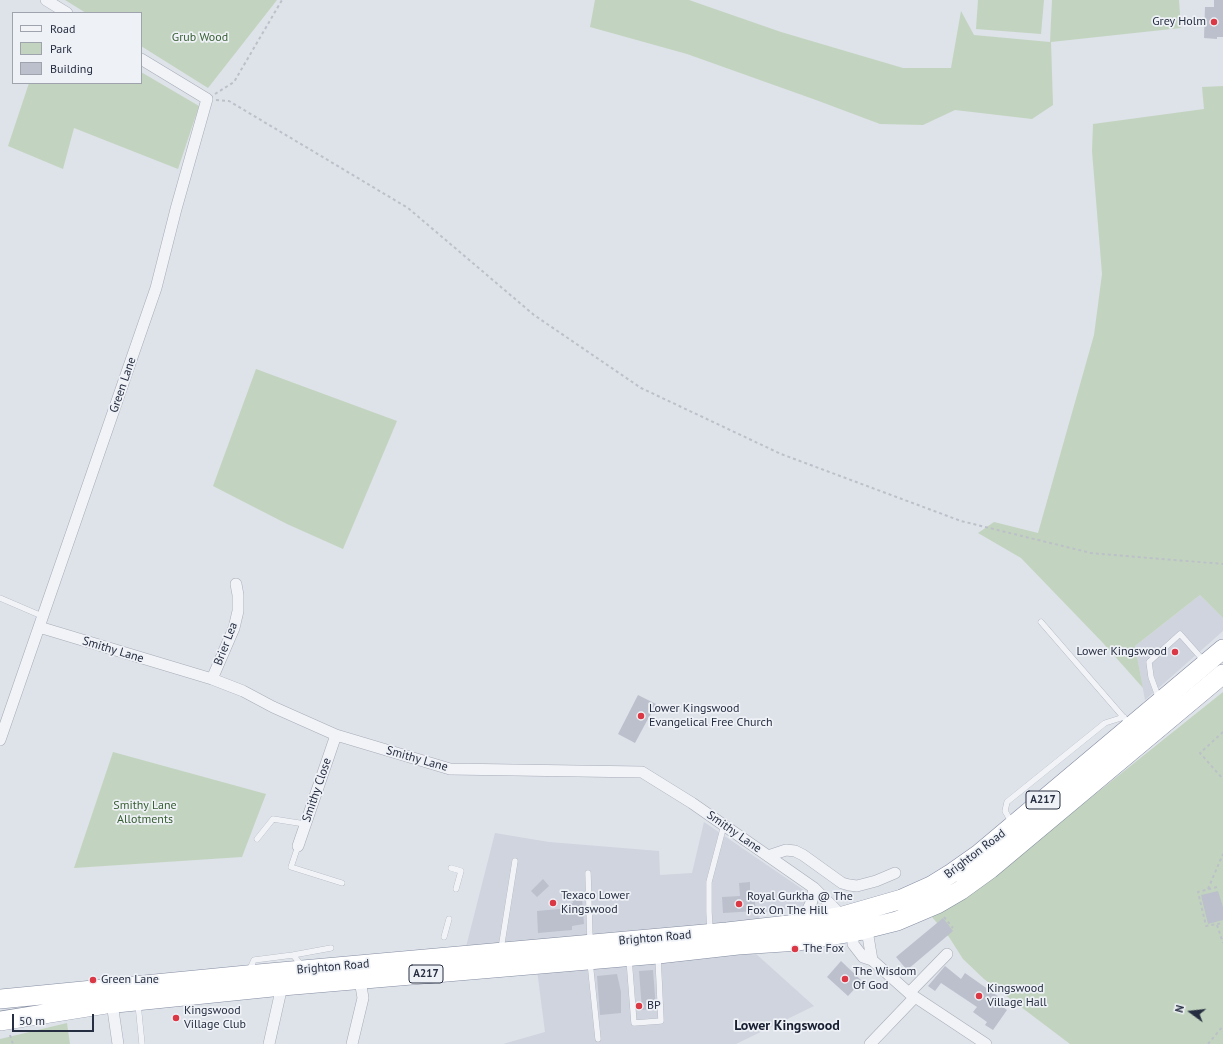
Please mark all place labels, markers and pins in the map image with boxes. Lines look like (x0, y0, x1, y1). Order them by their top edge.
place label: Grey Holm (1152, 15, 1206, 29)
marker: Grey Holm (1209, 17, 1219, 27)
place label: Lower Kingswood (1077, 645, 1167, 659)
marker: Lower Kingswood (1170, 647, 1180, 657)
place label: Lower Kingswood Evangelical Free Church (649, 702, 773, 730)
marker: Lower Kingswood Evangelical Free Church (636, 711, 646, 721)
place label: Texaco Lower Kingswood (561, 889, 630, 917)
place label: Royal Gurkha @ The Fox On The Hill (747, 890, 853, 918)
marker: Texaco Lower Kingswood (548, 898, 558, 908)
marker: Royal Gurkha @ The Fox On The Hill (734, 899, 744, 909)
place label: The Fox (803, 942, 844, 956)
marker: The Fox (790, 944, 800, 954)
place label: The Wisdom Of God (853, 965, 916, 993)
place label: Green Lane (101, 973, 159, 987)
marker: The Wisdom Of God (840, 974, 850, 984)
marker: Green Lane (88, 975, 98, 985)
place label: Kingswood Village Hall (987, 982, 1047, 1010)
marker: Kingswood Village Hall (974, 991, 984, 1001)
place label: BP (647, 999, 661, 1013)
marker: BP (634, 1001, 644, 1011)
place label: Kingswood Village Club (184, 1004, 246, 1032)
marker: Kingswood Village Club (171, 1013, 181, 1023)

